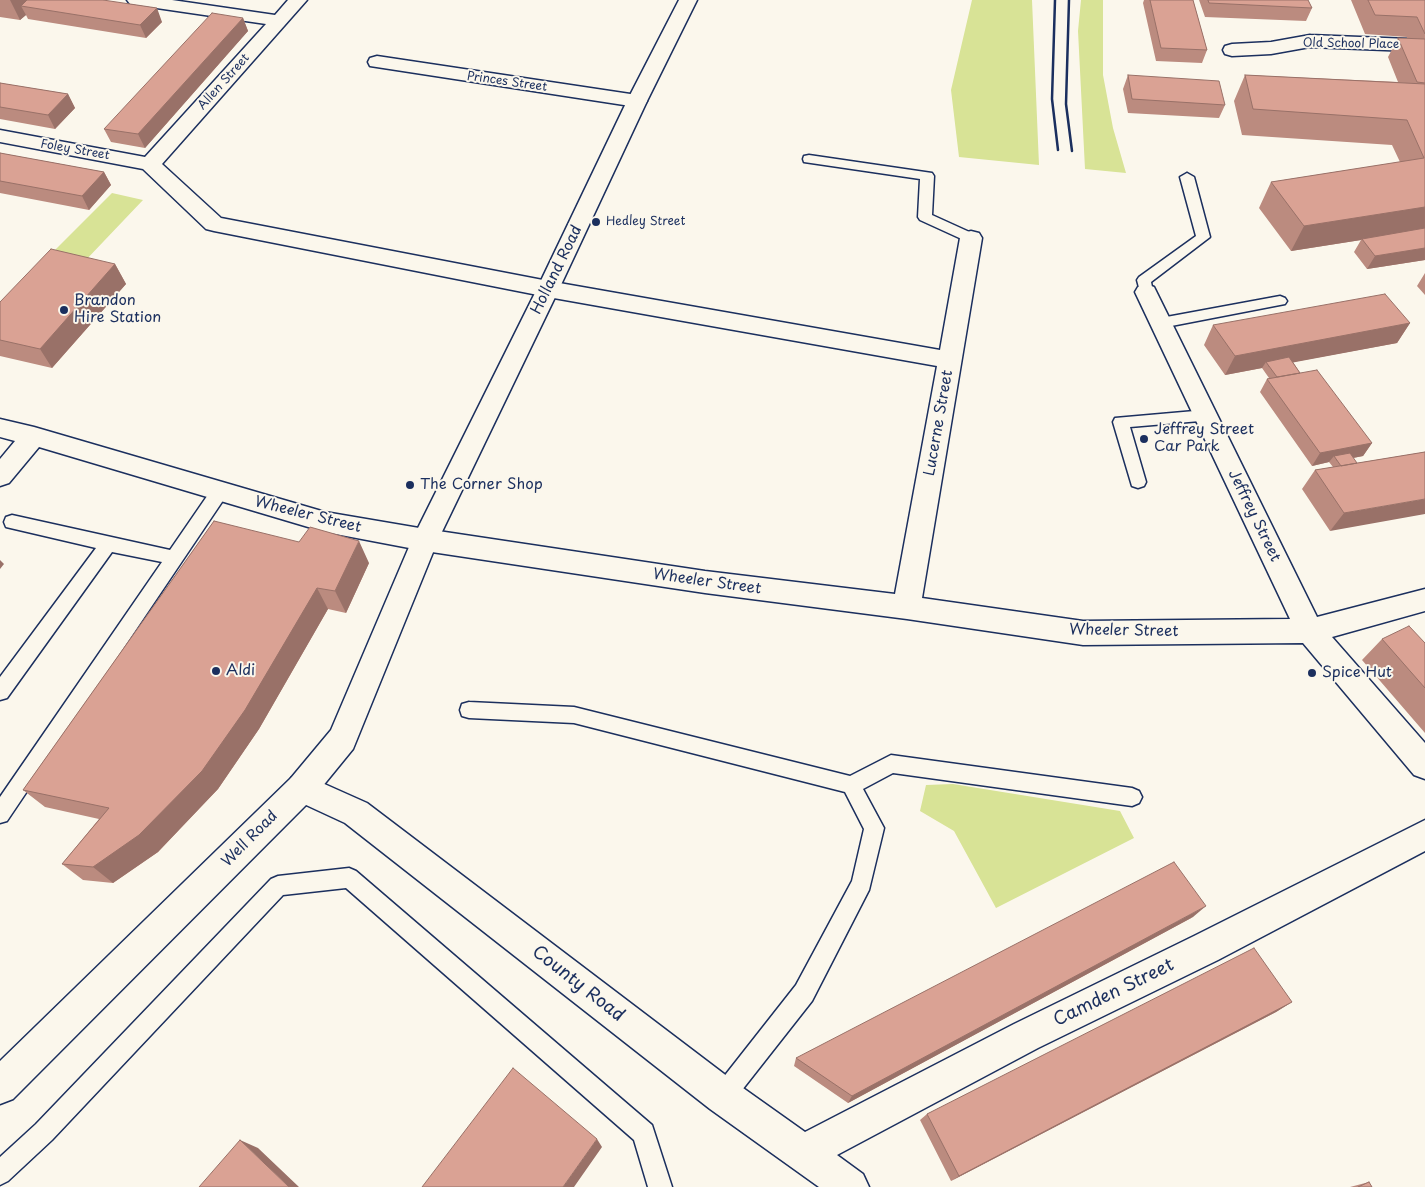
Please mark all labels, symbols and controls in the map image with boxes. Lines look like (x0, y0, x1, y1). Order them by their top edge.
street label: Old School Place (1303, 36, 1399, 52)
street label: Allen Street (195, 51, 253, 113)
street label: Princes Street (466, 69, 548, 95)
street label: Foley Street (39, 137, 111, 163)
place label: Hedley Street (606, 215, 685, 229)
marker: Hedley Street (590, 216, 602, 228)
street label: Holland Road (528, 223, 586, 317)
place label: Brandon Hire Station (74, 292, 161, 327)
marker: Brandon Hire Station (58, 304, 70, 316)
street label: Lucerne Street (921, 369, 957, 477)
place label: Jeffrey Street Car Park (1154, 421, 1254, 456)
marker: Jeffrey Street Car Park (1138, 433, 1150, 445)
street label: Jeffrey Street (1224, 467, 1284, 565)
place label: The Corner Shop (420, 476, 543, 494)
marker: The Corner Shop (404, 479, 416, 491)
street label: Wheeler Street (253, 493, 363, 537)
street label: Wheeler Street (652, 565, 762, 599)
street label: Wheeler Street (1069, 621, 1179, 641)
place label: Aldi (226, 662, 255, 680)
place label: Spice Hut (1322, 664, 1392, 682)
marker: Aldi (210, 665, 222, 677)
marker: Spice Hut (1306, 667, 1318, 679)
street label: Well Road (218, 807, 282, 871)
street label: County Road (527, 941, 629, 1027)
street label: Camden Street (1050, 954, 1178, 1032)

